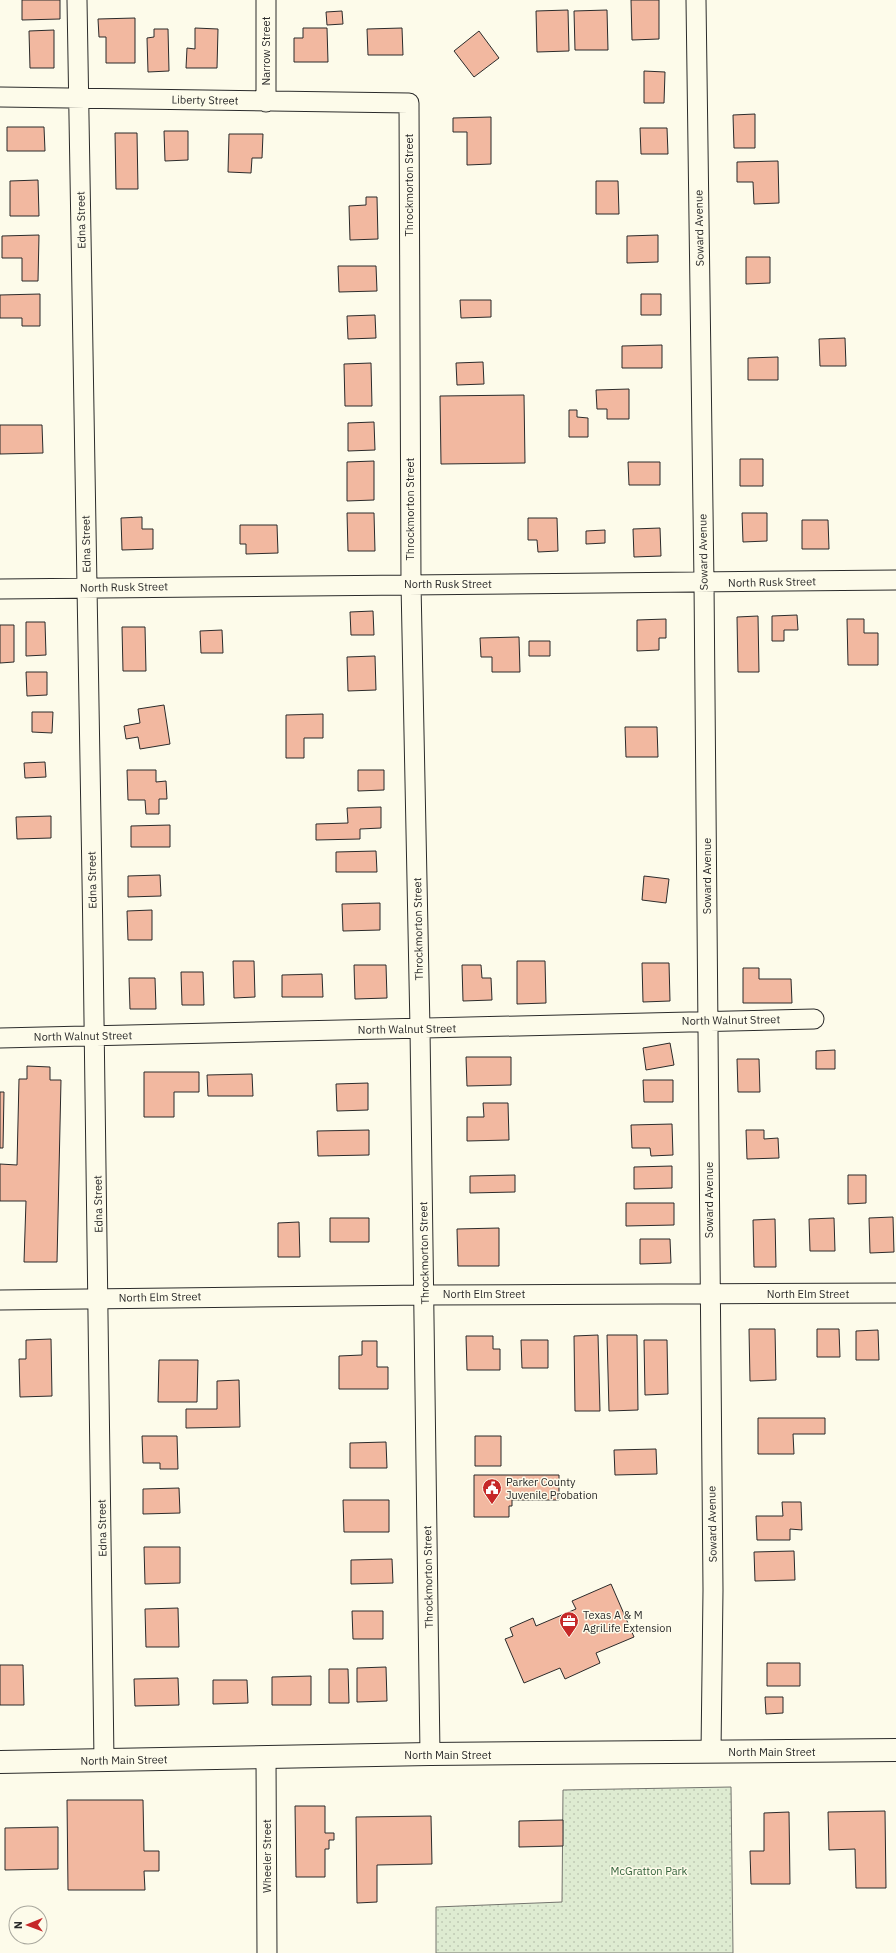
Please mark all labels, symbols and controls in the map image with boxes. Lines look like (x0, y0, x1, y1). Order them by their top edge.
street label: Narrow Street (259, 16, 273, 86)
street label: Liberty Street (171, 92, 239, 108)
street label: Throckmorton Street (402, 133, 416, 236)
street label: Soward Avenue (691, 190, 707, 266)
street label: Edna Street (73, 191, 89, 249)
street label: Throckmorton Street (403, 457, 417, 560)
street label: Soward Avenue (695, 514, 711, 590)
street label: Edna Street (78, 515, 94, 573)
street label: North Rusk Street (728, 574, 816, 590)
street label: North Rusk Street (404, 577, 492, 591)
street label: North Rusk Street (80, 579, 168, 595)
street label: Soward Avenue (700, 838, 714, 914)
street label: Edna Street (84, 851, 100, 909)
street label: Throckmorton Street (410, 877, 426, 981)
street label: North Walnut Street (682, 1012, 780, 1028)
street label: North Walnut Street (358, 1021, 456, 1037)
street label: North Walnut Street (34, 1028, 132, 1044)
street label: Soward Avenue (702, 1162, 716, 1238)
street label: Edna Street (90, 1175, 106, 1233)
street label: Throckmorton Street (416, 1201, 432, 1305)
street label: North Elm Street (443, 1287, 525, 1301)
street label: North Elm Street (767, 1287, 849, 1301)
street label: North Elm Street (119, 1289, 202, 1305)
place label: Parker County Juvenile Probation (506, 1475, 598, 1502)
public building icon: Parker County Juvenile Probation (481, 1477, 503, 1505)
street label: Soward Avenue (704, 1486, 720, 1562)
street label: Edna Street (94, 1499, 110, 1557)
street label: Throckmorton Street (420, 1525, 436, 1629)
place label: Texas A & M AgriLife Extension (583, 1608, 672, 1635)
office icon: Texas A & M AgriLife Extension (558, 1610, 580, 1638)
street label: North Main Street (728, 1745, 816, 1759)
street label: North Main Street (404, 1748, 492, 1762)
street label: North Main Street (80, 1752, 168, 1768)
street label: Wheeler Street (260, 1819, 274, 1893)
park label: McGratton Park (611, 1864, 688, 1878)
north arrow (8, 1905, 48, 1945)
text: N (11, 1921, 25, 1929)

